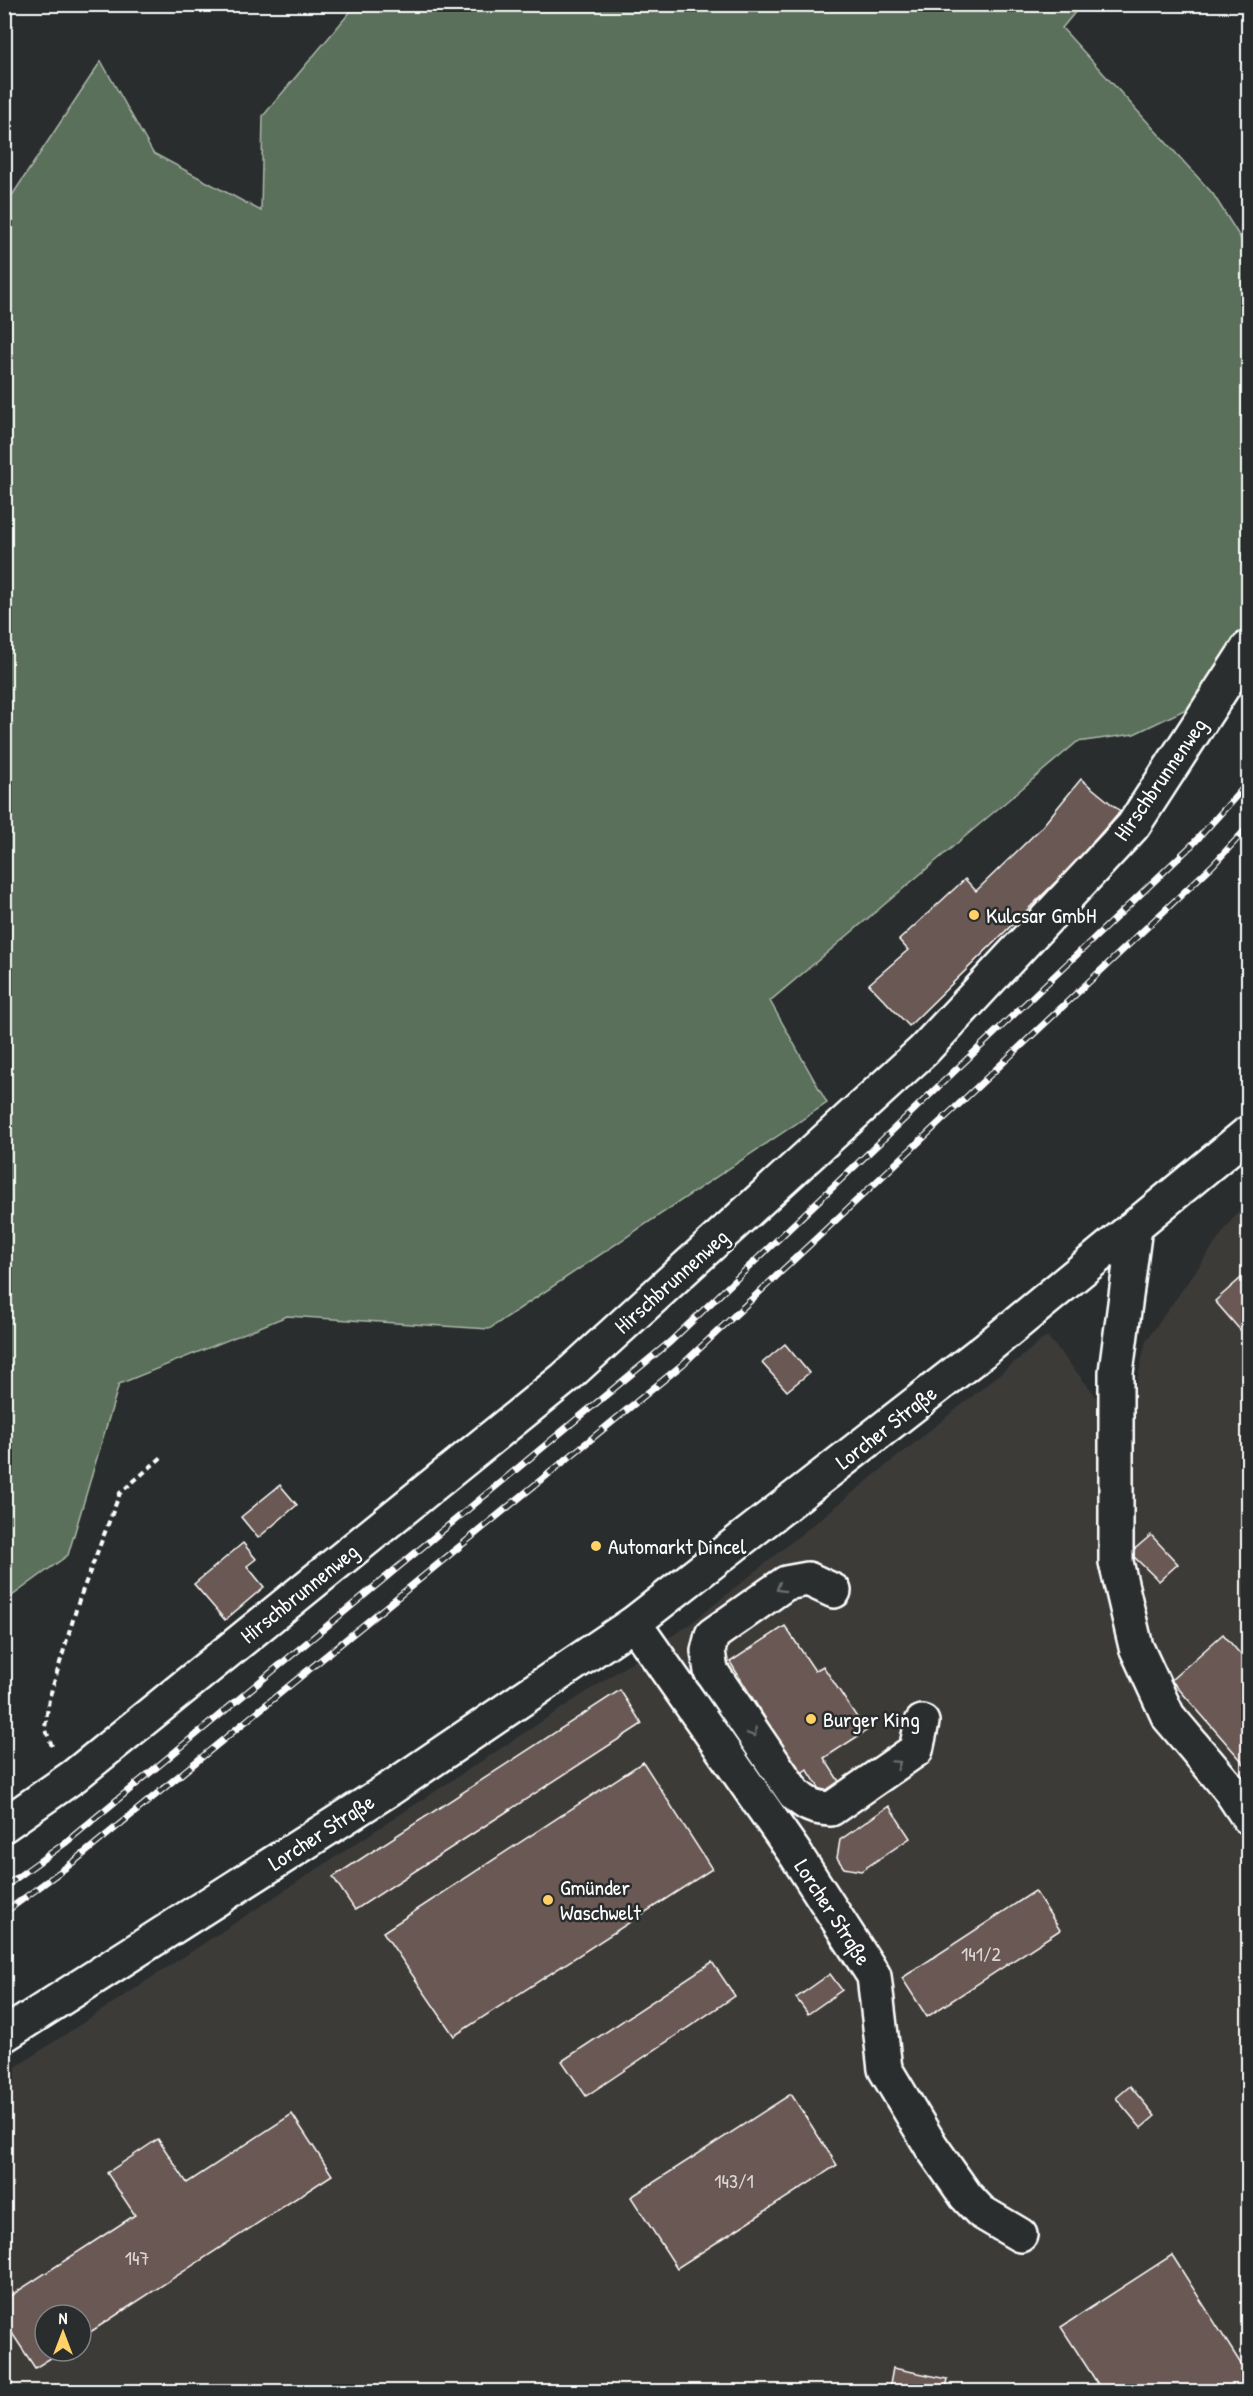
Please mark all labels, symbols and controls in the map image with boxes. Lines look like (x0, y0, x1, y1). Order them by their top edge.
street label: Hirschbrunnenweg (1107, 712, 1213, 846)
place label: Kulcsar GmbH (986, 900, 1096, 930)
marker: Kulcsar GmbH (967, 908, 981, 922)
street label: Hirschbrunnenweg (608, 1222, 734, 1340)
street label: Lorcher Straße (829, 1378, 943, 1476)
place label: Automarkt Dincel (608, 1531, 746, 1561)
street label: Hirschbrunnenweg (234, 1536, 364, 1650)
marker: Automarkt Dincel (589, 1539, 603, 1553)
one-way arrow (776, 1581, 786, 1592)
place label: Burger King (823, 1704, 920, 1734)
marker: Burger King (804, 1712, 818, 1726)
one-way arrow (746, 1727, 757, 1738)
one-way arrow (891, 1760, 902, 1771)
street label: Lorcher Straße (262, 1786, 380, 1877)
street label: Lorcher Straße (788, 1853, 879, 1971)
place label: Gmünder Waschwelt (560, 1872, 641, 1927)
marker: Gmünder Waschwelt (541, 1893, 555, 1907)
house number: 141/2 (961, 1940, 1002, 1967)
house number: 143/1 (714, 2167, 754, 2194)
house number: 147 (125, 2244, 149, 2271)
north arrow (33, 2303, 93, 2363)
text: N (59, 2307, 68, 2329)

